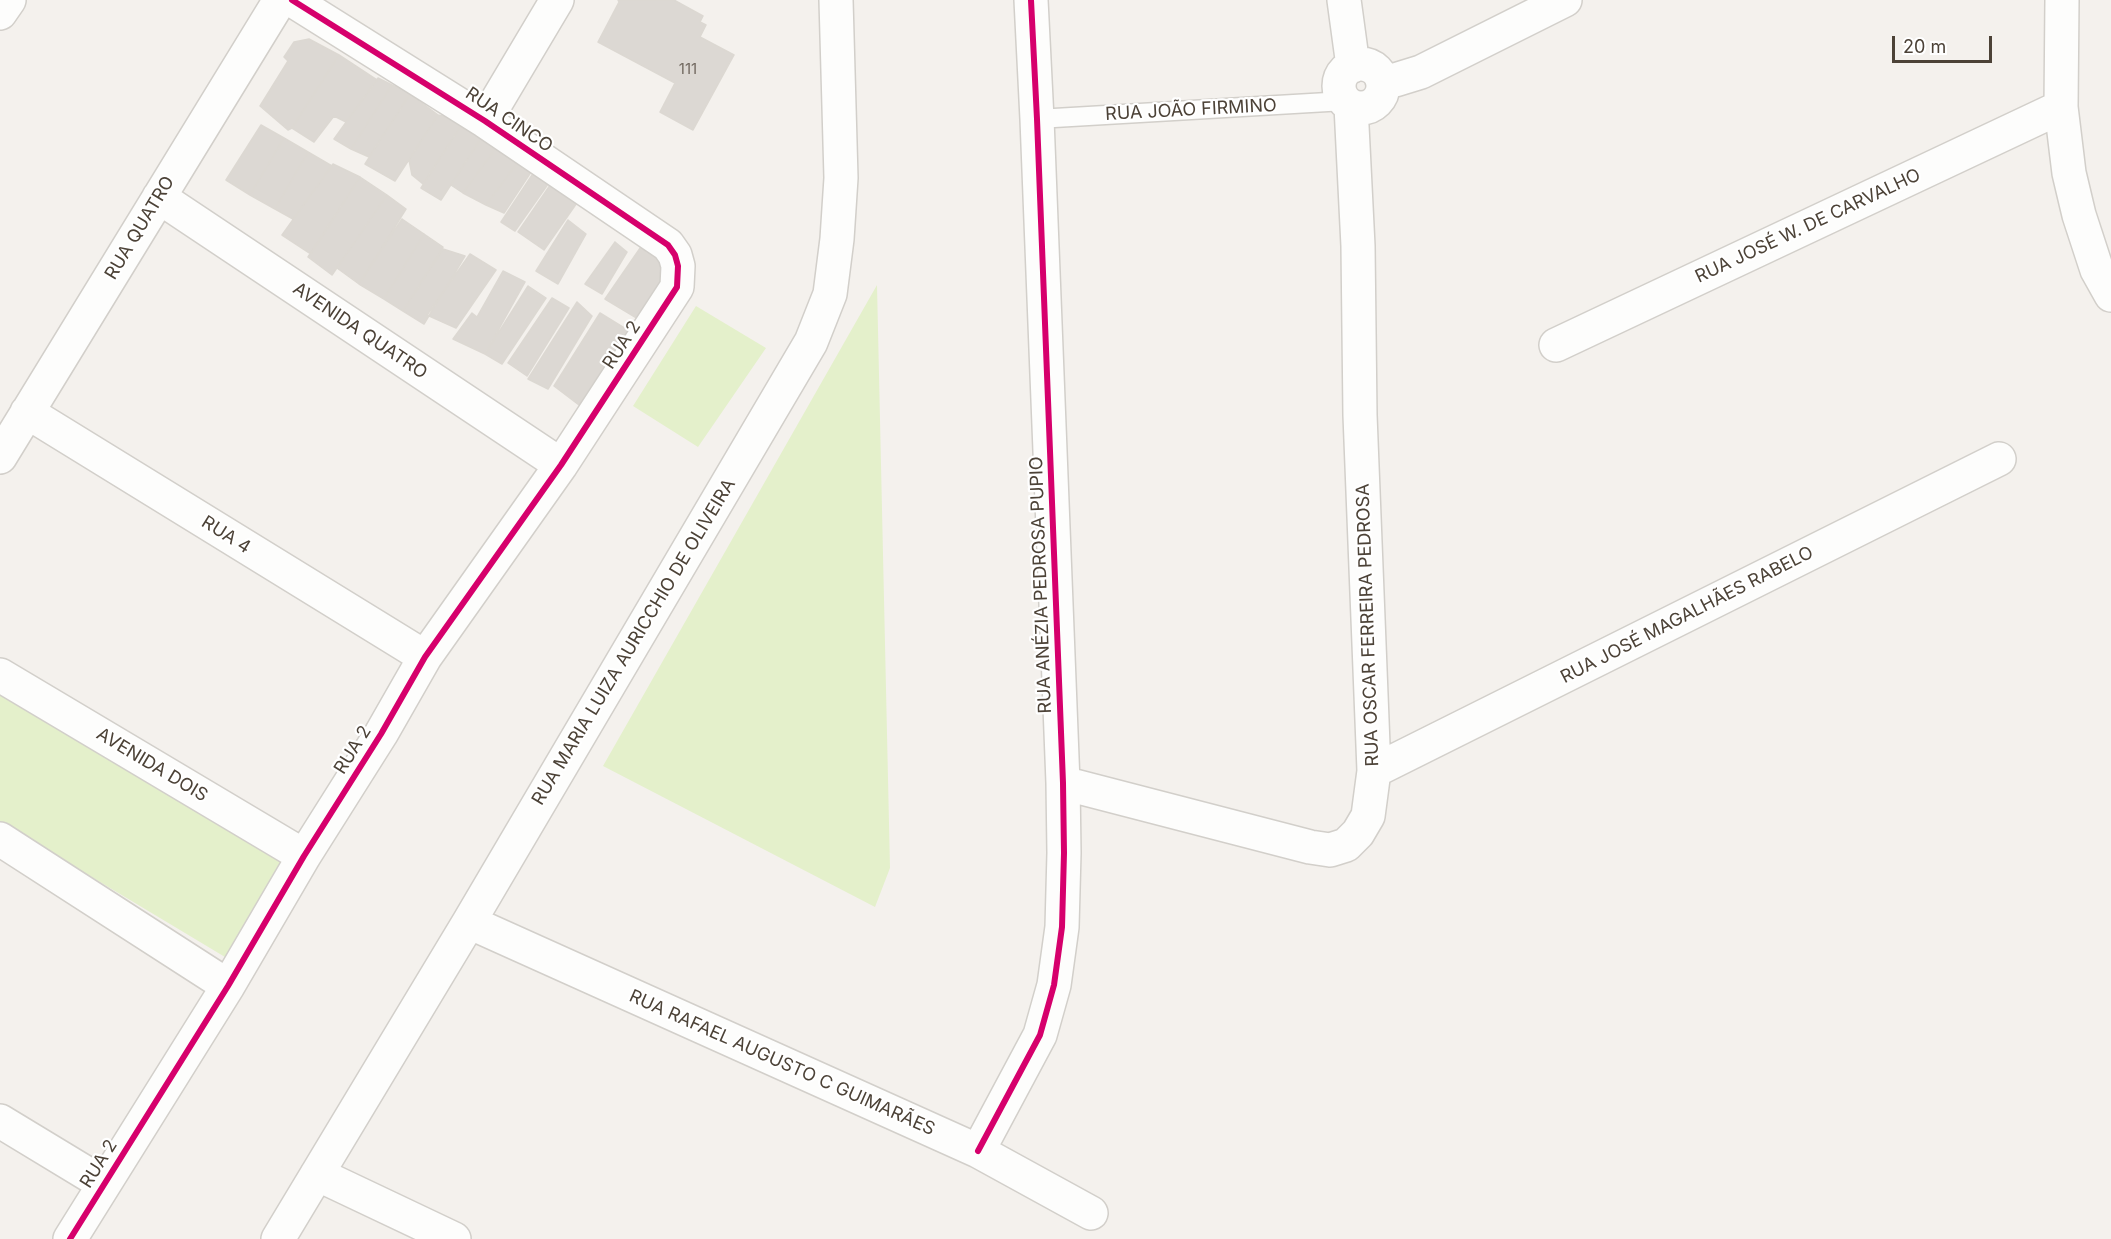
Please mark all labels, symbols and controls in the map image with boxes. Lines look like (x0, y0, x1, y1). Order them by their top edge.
scale bar (1895, 24, 1996, 62)
text: 20 m (1903, 36, 1946, 57)
house number: 111 (679, 60, 697, 78)
street label: RUA CINCO (461, 83, 557, 157)
street label: RUA JOÃO FIRMINO (1105, 95, 1277, 125)
street label: RUA JOSÉ W. DE CARVALHO (1692, 164, 1924, 288)
street label: RUA QUATRO (101, 172, 179, 284)
street label: AVENIDA QUATRO (289, 278, 431, 384)
street label: RUA 2 (598, 317, 646, 373)
street label: RUA ANÉZIA PEDROSA PUPIO (1026, 456, 1056, 714)
street label: RUA MARIA LUIZA AURICCHIO DE OLIVEIRA (528, 475, 740, 809)
street label: RUA OSCAR FERREIRA PEDROSA (1352, 483, 1384, 767)
street label: RUA 4 (197, 512, 255, 558)
street label: RUA JOSÉ MAGALHÃES RABELO (1557, 542, 1817, 688)
street label: RUA 2 (330, 722, 376, 778)
street label: AVENIDA DOIS (93, 723, 211, 807)
street label: RUA RAFAEL AUGUSTO C GUIMARÃES (626, 986, 938, 1140)
street label: RUA 2 (76, 1136, 122, 1192)

